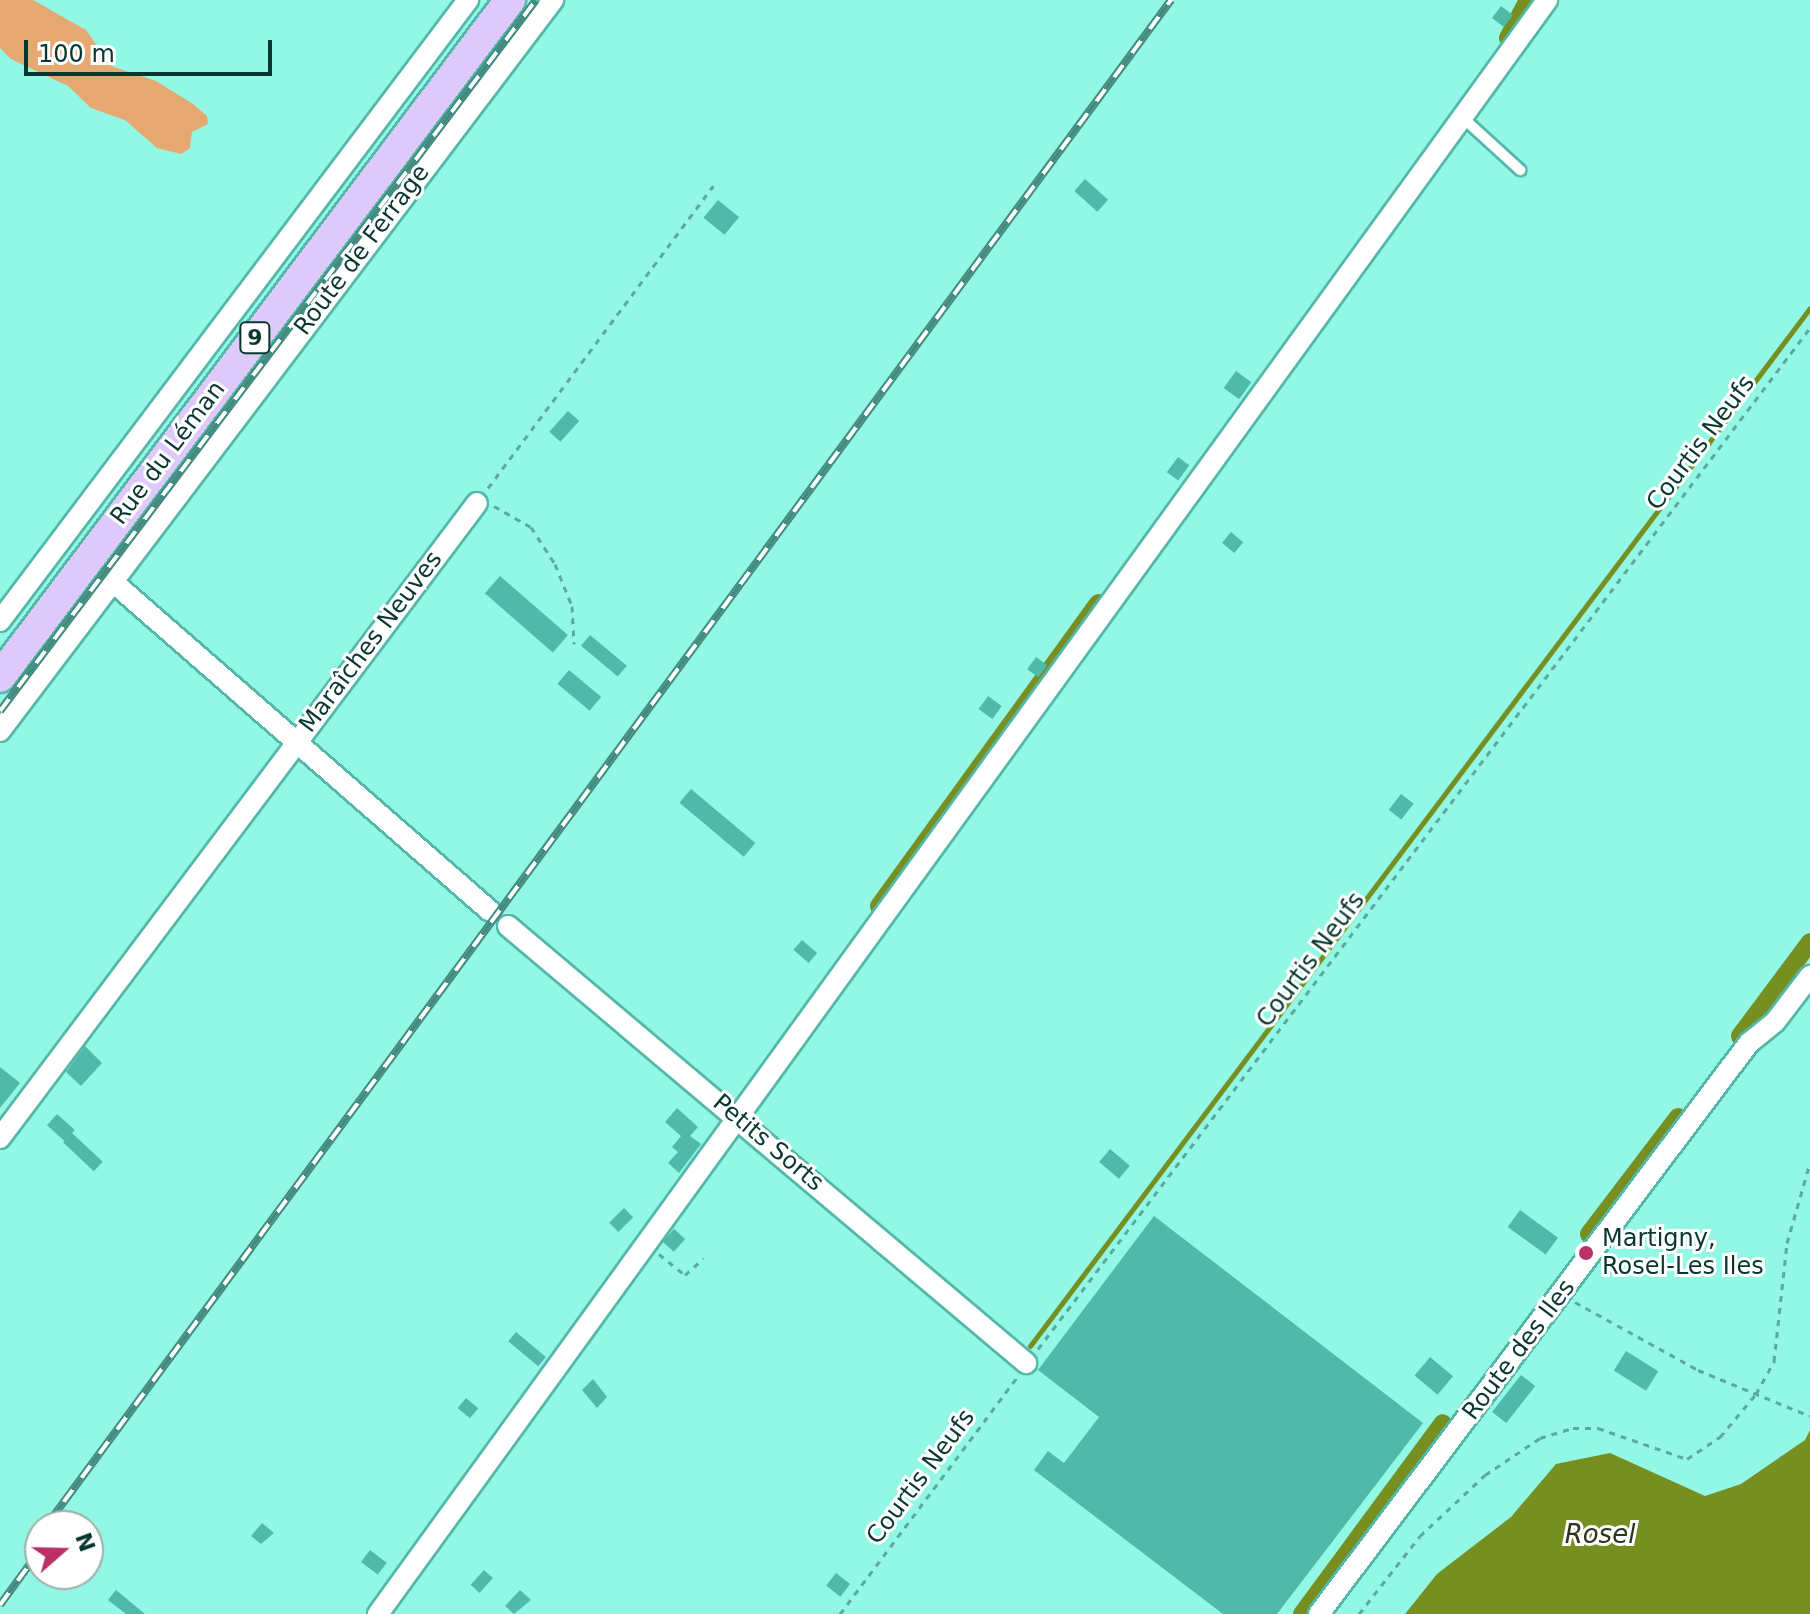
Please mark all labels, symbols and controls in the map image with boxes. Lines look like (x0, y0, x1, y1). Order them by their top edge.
scale bar (28, 24, 276, 74)
text: 100 m (38, 40, 115, 68)
street label: Route de Ferrage (288, 159, 436, 341)
road number: 9 (239, 320, 271, 356)
street label: Courtis Neufs (1641, 370, 1761, 516)
street label: Rue du Léman (105, 376, 231, 530)
street label: Maraîches Neuves (293, 546, 449, 738)
street label: Courtis Neufs (1251, 887, 1371, 1033)
street label: Petits Sorts (707, 1088, 829, 1198)
place label: Martigny, Rosel-Les Iles (1602, 1225, 1764, 1281)
marker: Martigny, Rosel-Les Iles (1577, 1244, 1595, 1262)
street label: Route des Iles (1457, 1274, 1581, 1426)
street label: Courtis Neufs (861, 1404, 981, 1550)
north arrow (24, 1510, 104, 1590)
water label: Rosel (1565, 1519, 1635, 1551)
text: N (70, 1529, 100, 1555)

